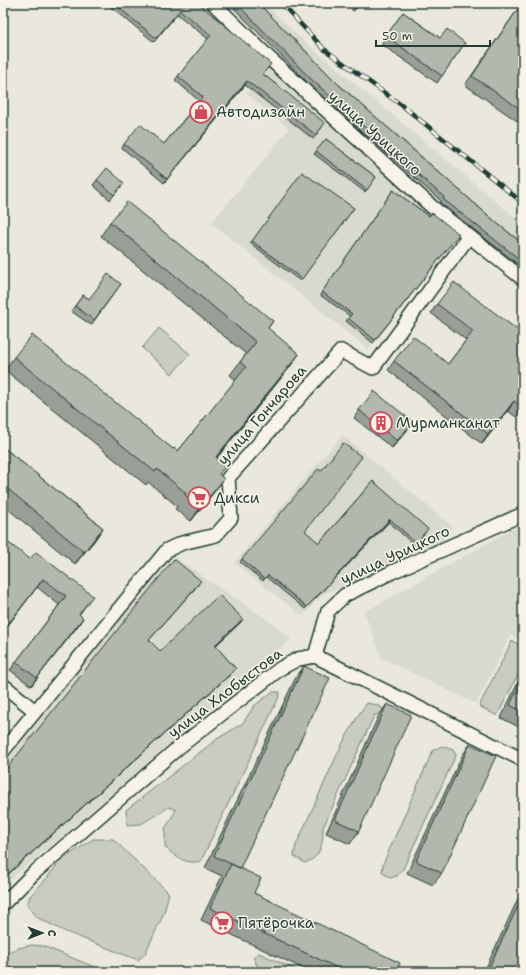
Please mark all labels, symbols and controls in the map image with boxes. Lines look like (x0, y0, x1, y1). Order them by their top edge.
scale bar (376, 22, 490, 48)
text: 50 m (382, 28, 412, 44)
street label: улица Урицкого (324, 86, 426, 180)
shop icon: Автодизайн (188, 99, 214, 125)
place label: Автодизайн (216, 102, 305, 122)
street label: улица Гончарова (213, 360, 311, 469)
building icon: Мурманканат (368, 410, 394, 436)
place label: Мурманканат (396, 413, 500, 433)
supermarket icon: Дикси (186, 485, 212, 511)
place label: Дикси (214, 488, 260, 508)
street label: улица Урицкого (337, 521, 453, 589)
street label: улица Хлобыстова (164, 643, 287, 743)
supermarket icon: Пятёрочка (209, 910, 235, 936)
north arrow (22, 913, 62, 953)
place label: Пятёрочка (238, 913, 315, 933)
text: С (44, 930, 59, 937)

